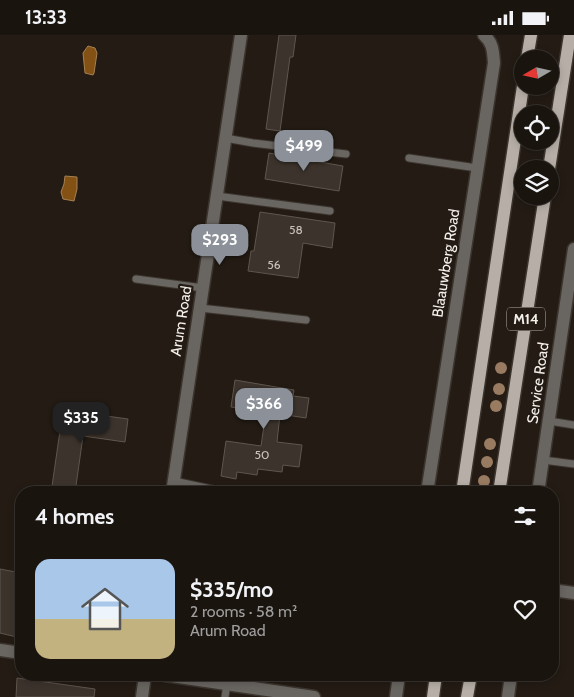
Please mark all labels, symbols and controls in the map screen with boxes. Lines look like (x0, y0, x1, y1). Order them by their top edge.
text: 13:33 (25, 6, 67, 29)
north arrow (514, 50, 559, 95)
map controls (514, 50, 559, 205)
button: locate (514, 105, 559, 150)
pin: $499 (274, 129, 334, 172)
text: $499 (285, 136, 323, 155)
button: layers (514, 160, 559, 205)
street label: Blaauwberg Road (429, 207, 463, 319)
house number: 58 (289, 222, 303, 237)
pin: $293 (190, 223, 250, 266)
text: $293 (202, 230, 238, 249)
house number: 56 (267, 257, 281, 272)
street label: Arum Road (167, 285, 195, 357)
road number: M14 (507, 307, 545, 331)
street label: Service Road (523, 341, 553, 425)
pin: $366 (234, 387, 294, 430)
text: $366 (246, 394, 282, 413)
pin: $335 (51, 401, 111, 444)
text: $335 (63, 408, 99, 427)
house number: 50 (255, 447, 269, 462)
icon: filters (511, 502, 539, 530)
text: 4 homes (35, 504, 114, 529)
text: $335/mo (190, 577, 273, 602)
icon: home (75, 579, 135, 639)
icon: heart (511, 595, 539, 623)
text: 2 rooms · 58 m² (190, 602, 297, 621)
text: Arum Road (190, 621, 266, 640)

